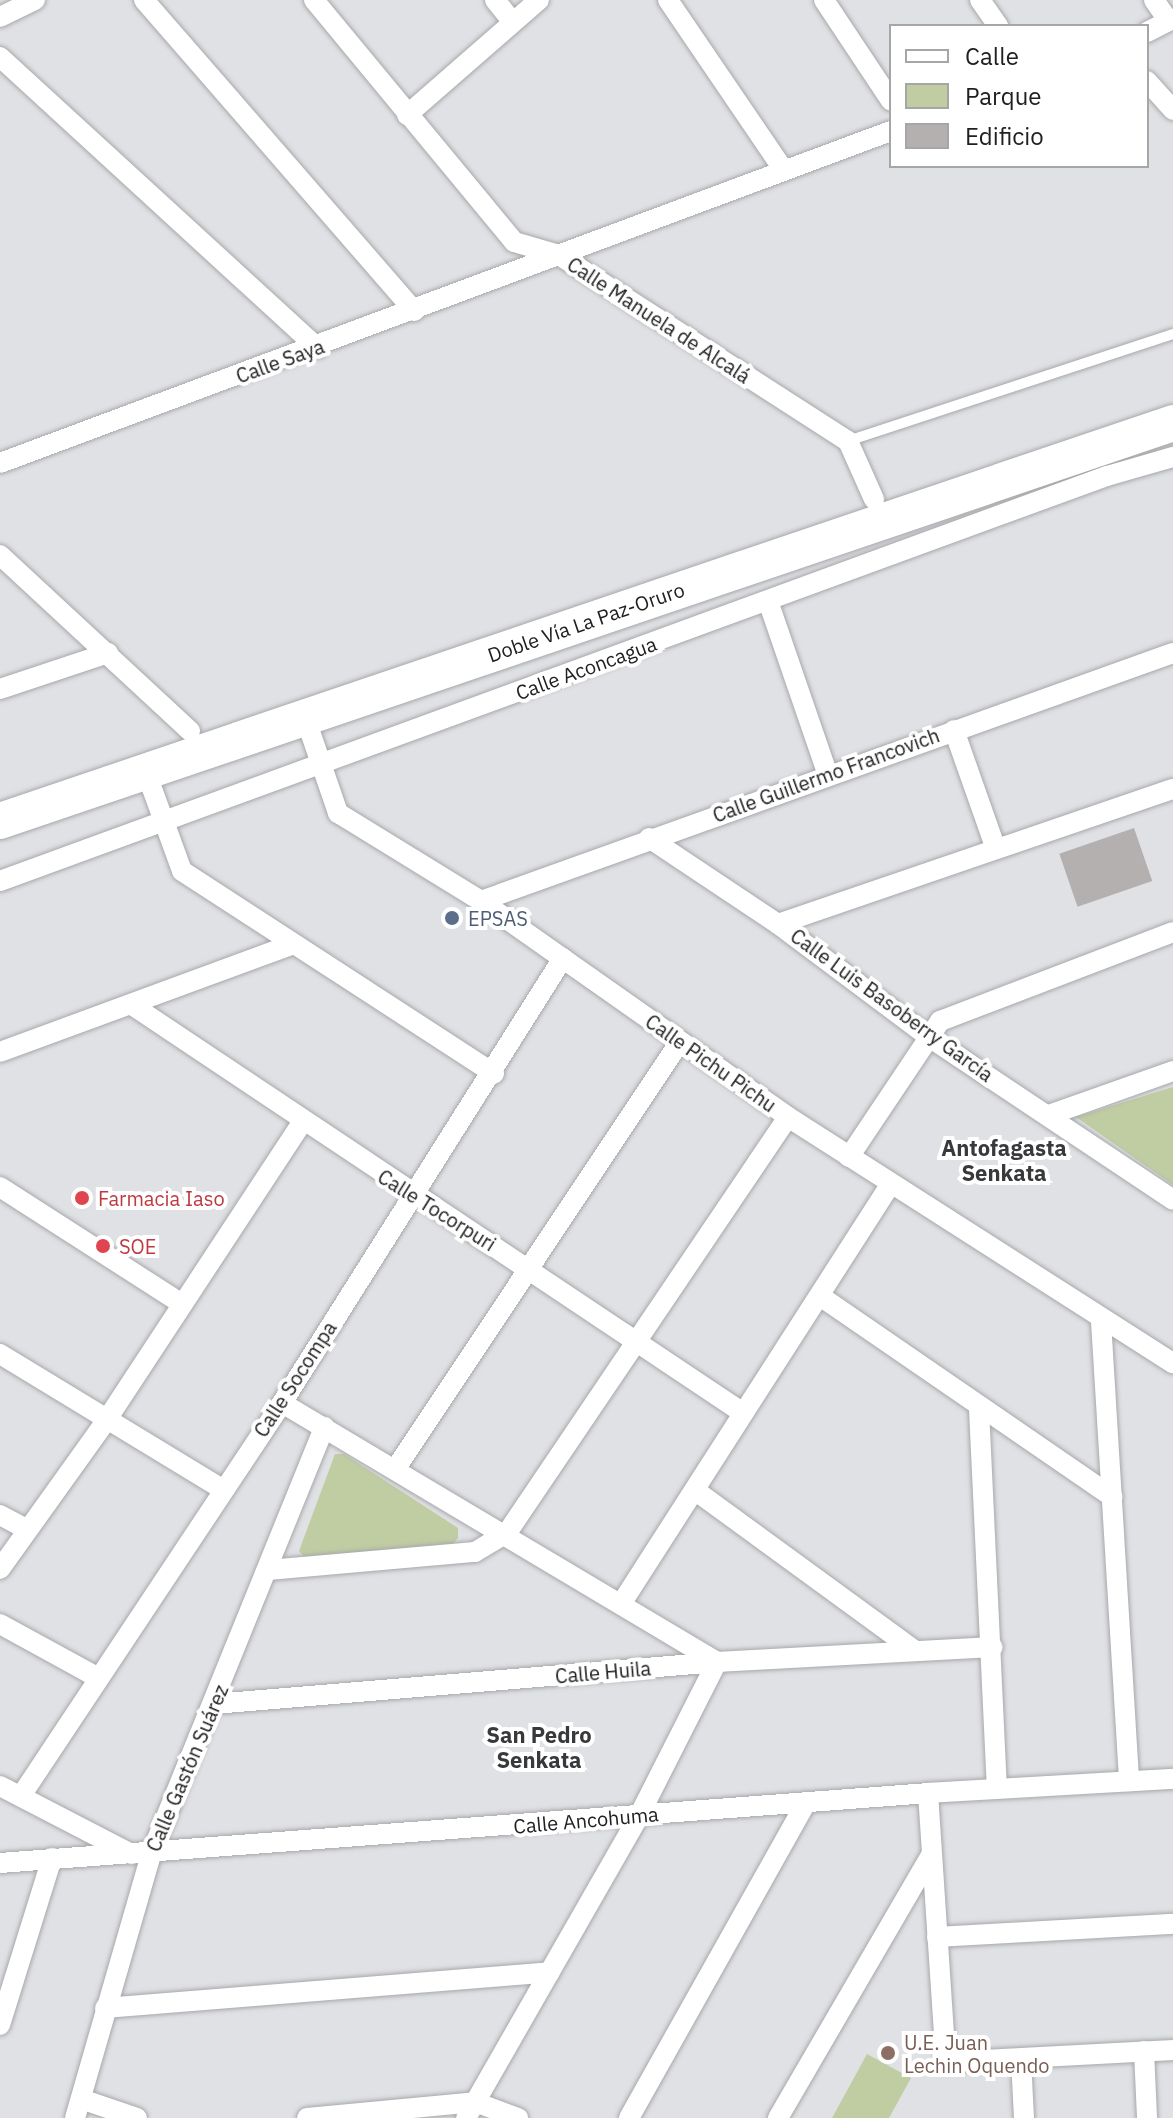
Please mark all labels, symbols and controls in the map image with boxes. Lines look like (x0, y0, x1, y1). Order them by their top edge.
legend (889, 24, 1149, 168)
text: Calle (965, 40, 1019, 72)
text: Parque (965, 80, 1042, 112)
text: Edificio (965, 120, 1044, 152)
street label: Calle Manuela de Alcalá (563, 252, 755, 388)
street label: Calle Saya (233, 334, 327, 388)
street label: Doble Vía La Paz-Oruro (485, 577, 687, 667)
street label: Calle Aconcagua (512, 631, 660, 705)
street label: Calle Guillermo Francovich (709, 723, 943, 827)
place label: EPSAS (468, 906, 528, 930)
marker: EPSAS (443, 909, 461, 927)
street label: Calle Luis Basoberry García (786, 923, 998, 1087)
street label: Calle Pichu Pichu (641, 1009, 781, 1117)
district label: Antofagasta Senkata (941, 1134, 1067, 1186)
street label: Calle Tocorpuri (374, 1164, 500, 1256)
place label: Farmacia Iaso (98, 1186, 225, 1210)
marker: Farmacia Iaso (73, 1189, 91, 1207)
place label: SOE (119, 1234, 156, 1258)
marker: SOE (94, 1237, 112, 1255)
street label: Calle Socompa (249, 1317, 341, 1441)
street label: Calle Huila (554, 1656, 652, 1688)
street label: Calle Gastón Suárez (141, 1681, 233, 1855)
district label: San Pedro Senkata (486, 1721, 592, 1772)
street label: Calle Ancohuma (512, 1802, 660, 1838)
place label: U.E. Juan Lechin Oquendo (904, 2030, 1050, 2077)
marker: U.E. Juan Lechin Oquendo (879, 2044, 897, 2062)

